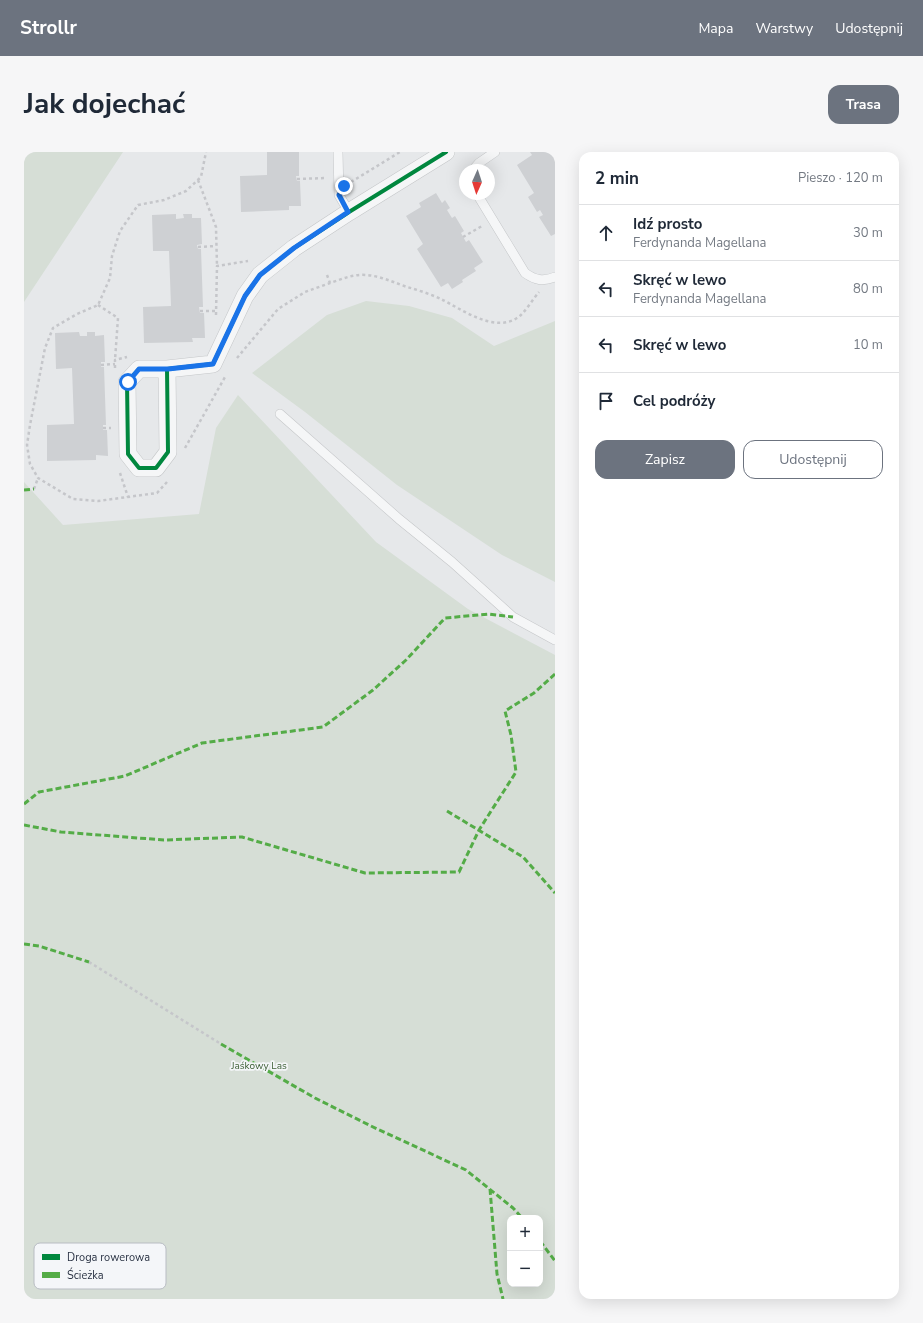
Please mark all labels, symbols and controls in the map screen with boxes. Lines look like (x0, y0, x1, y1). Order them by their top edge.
text: Strollr (20, 15, 77, 41)
text: Mapa (698, 19, 733, 38)
text: Warstwy (755, 19, 813, 38)
text: Udostępnij (835, 19, 903, 38)
text: Jak dojechać (24, 85, 185, 123)
button: Trasa (828, 85, 899, 124)
north arrow (459, 164, 495, 200)
text: 2 min (595, 167, 639, 190)
text: Pieszo · 120 m (798, 169, 883, 187)
route end (335, 177, 353, 195)
text: Idź prosto (633, 214, 702, 234)
icon: ahead (595, 222, 617, 244)
text: 30 m (853, 224, 883, 242)
text: Ferdynanda Magellana (633, 234, 767, 252)
text: Skręć w lewo (633, 270, 726, 290)
icon: left (595, 278, 617, 300)
text: 80 m (853, 280, 883, 298)
text: Ferdynanda Magellana (633, 290, 767, 308)
icon: left (595, 334, 617, 356)
text: Skręć w lewo (633, 335, 726, 355)
text: 10 m (853, 336, 883, 354)
route start (119, 373, 137, 391)
icon: arrive (595, 390, 617, 412)
text: Cel podróży (633, 391, 715, 411)
button: Zapisz (595, 440, 735, 479)
button: Udostępnij (743, 440, 883, 479)
park label: Jaśkowy Las (230, 1059, 287, 1073)
map controls (507, 1215, 543, 1287)
button: + (507, 1215, 543, 1251)
legend (34, 1243, 166, 1289)
text: Droga rowerowa (67, 1250, 150, 1265)
button: − (507, 1251, 543, 1287)
text: Ścieżka (67, 1267, 104, 1283)

